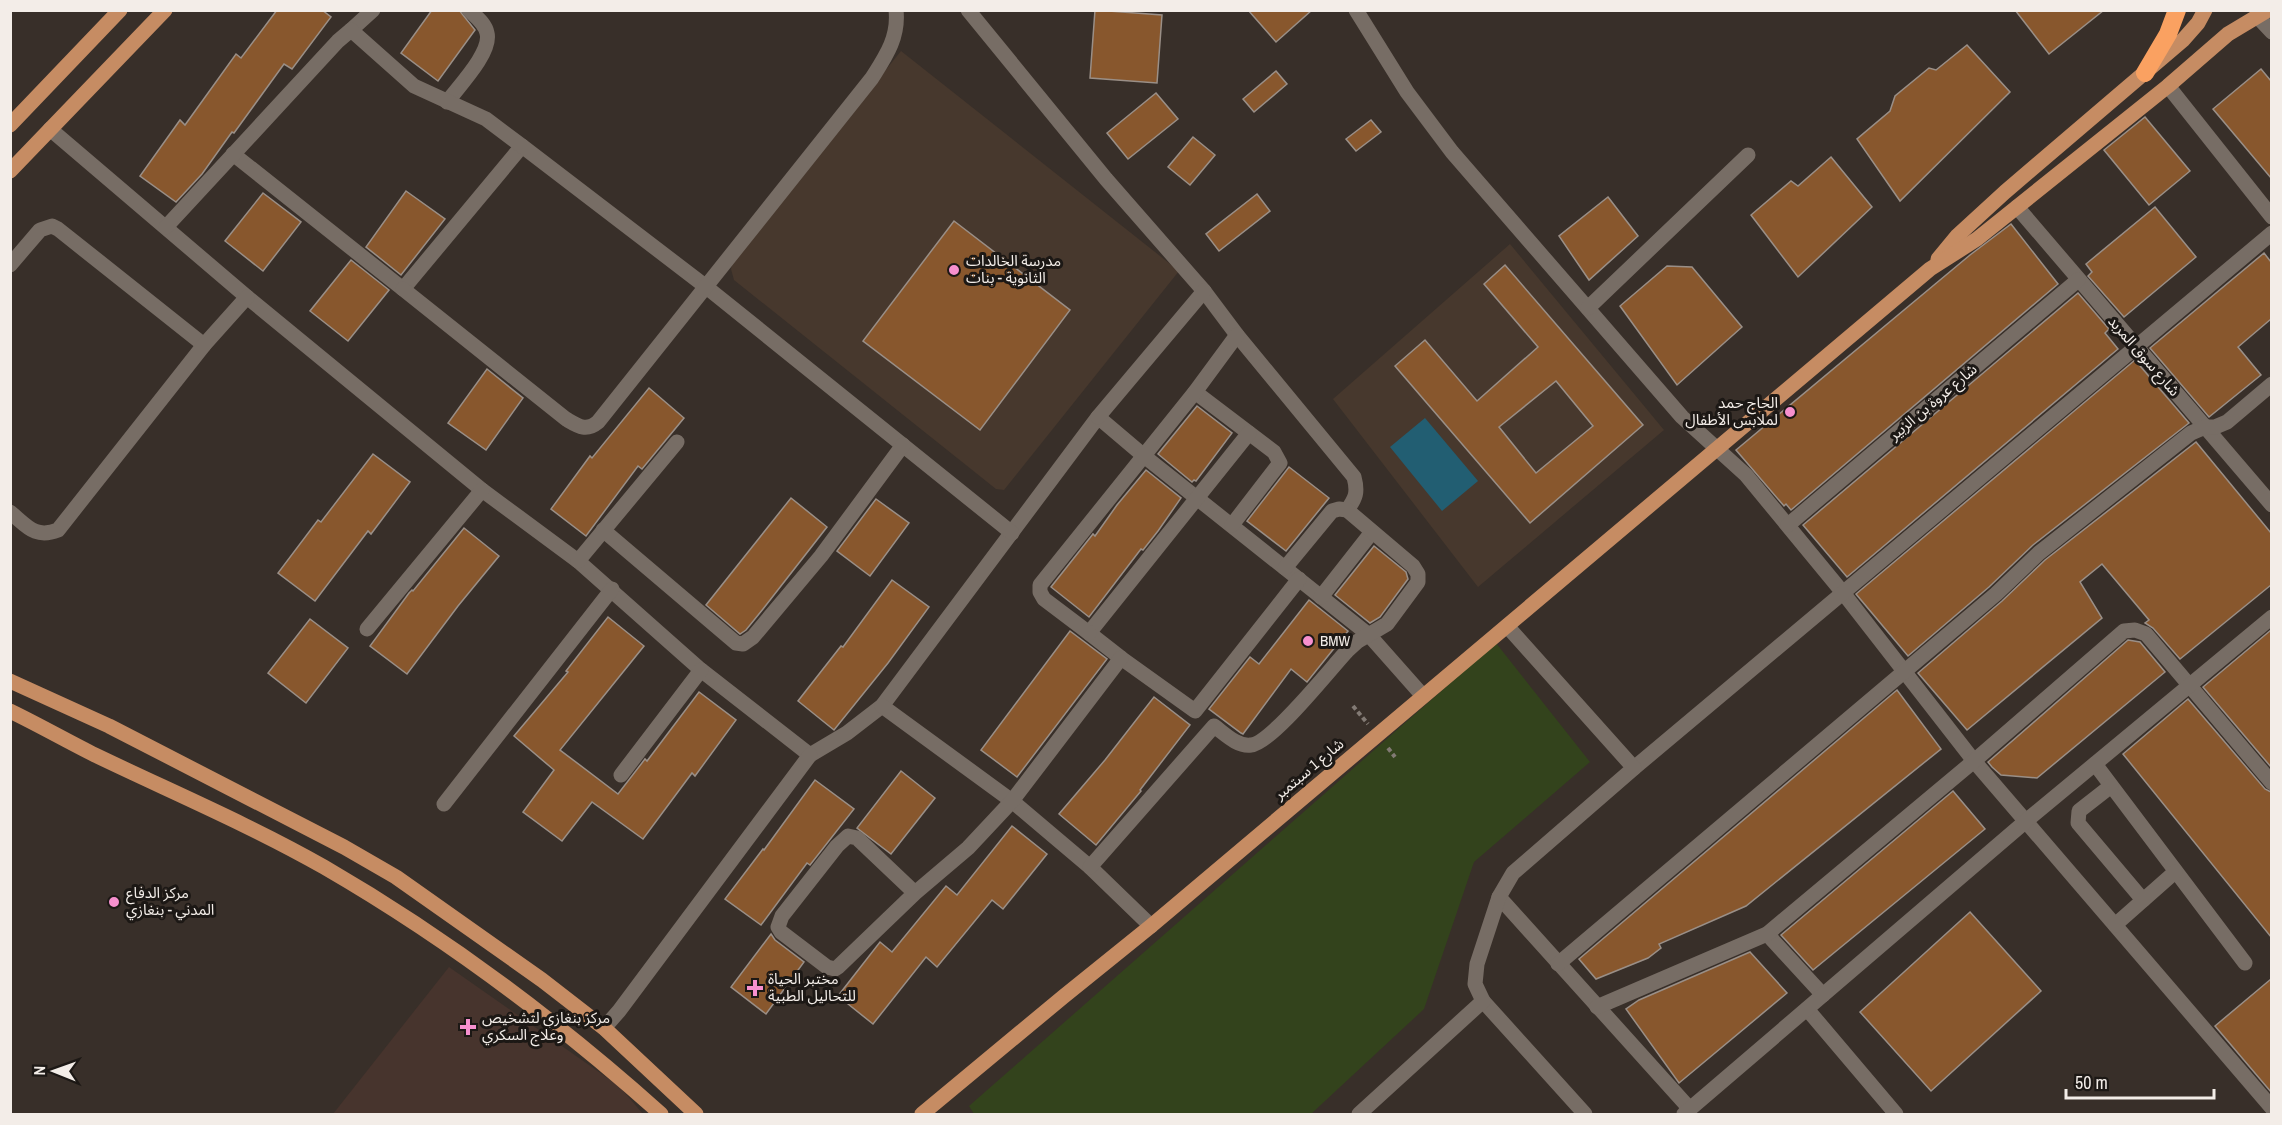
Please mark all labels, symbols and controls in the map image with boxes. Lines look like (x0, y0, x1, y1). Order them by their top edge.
place label: مدرسة الخالدات الثانوية - بنات (966, 250, 1061, 288)
marker: مدرسة الخالدات الثانوية - بنات (947, 263, 961, 277)
street label: شارع سوق المربد (2102, 311, 2185, 402)
street label: شارع عروة بن الزبير (1883, 358, 1983, 447)
place label: الحاج حمد لملابس الأطفال (1685, 392, 1778, 430)
marker: الحاج حمد لملابس الأطفال (1783, 405, 1797, 419)
place label: BMW (1320, 630, 1350, 651)
marker: BMW (1301, 634, 1315, 648)
street label: شارع 1 سبتمبر (1269, 733, 1350, 806)
place label: مركز الدفاع المدني - بنغازي (126, 882, 214, 921)
marker: مركز الدفاع المدني - بنغازي (107, 895, 121, 909)
place label: مختبر الحياة للتحاليل الطبية (768, 968, 856, 1006)
marker: مختبر الحياة للتحاليل الطبية (746, 979, 764, 997)
place label: مركز بنغازي لتشخيص وعلاج السكري (482, 1007, 610, 1047)
marker: مركز بنغازي لتشخيص وعلاج السكري (459, 1018, 477, 1036)
north arrow (24, 1041, 84, 1101)
scale bar (2066, 1062, 2214, 1100)
text: N (28, 1066, 50, 1076)
text: 50 m (2075, 1070, 2108, 1095)

